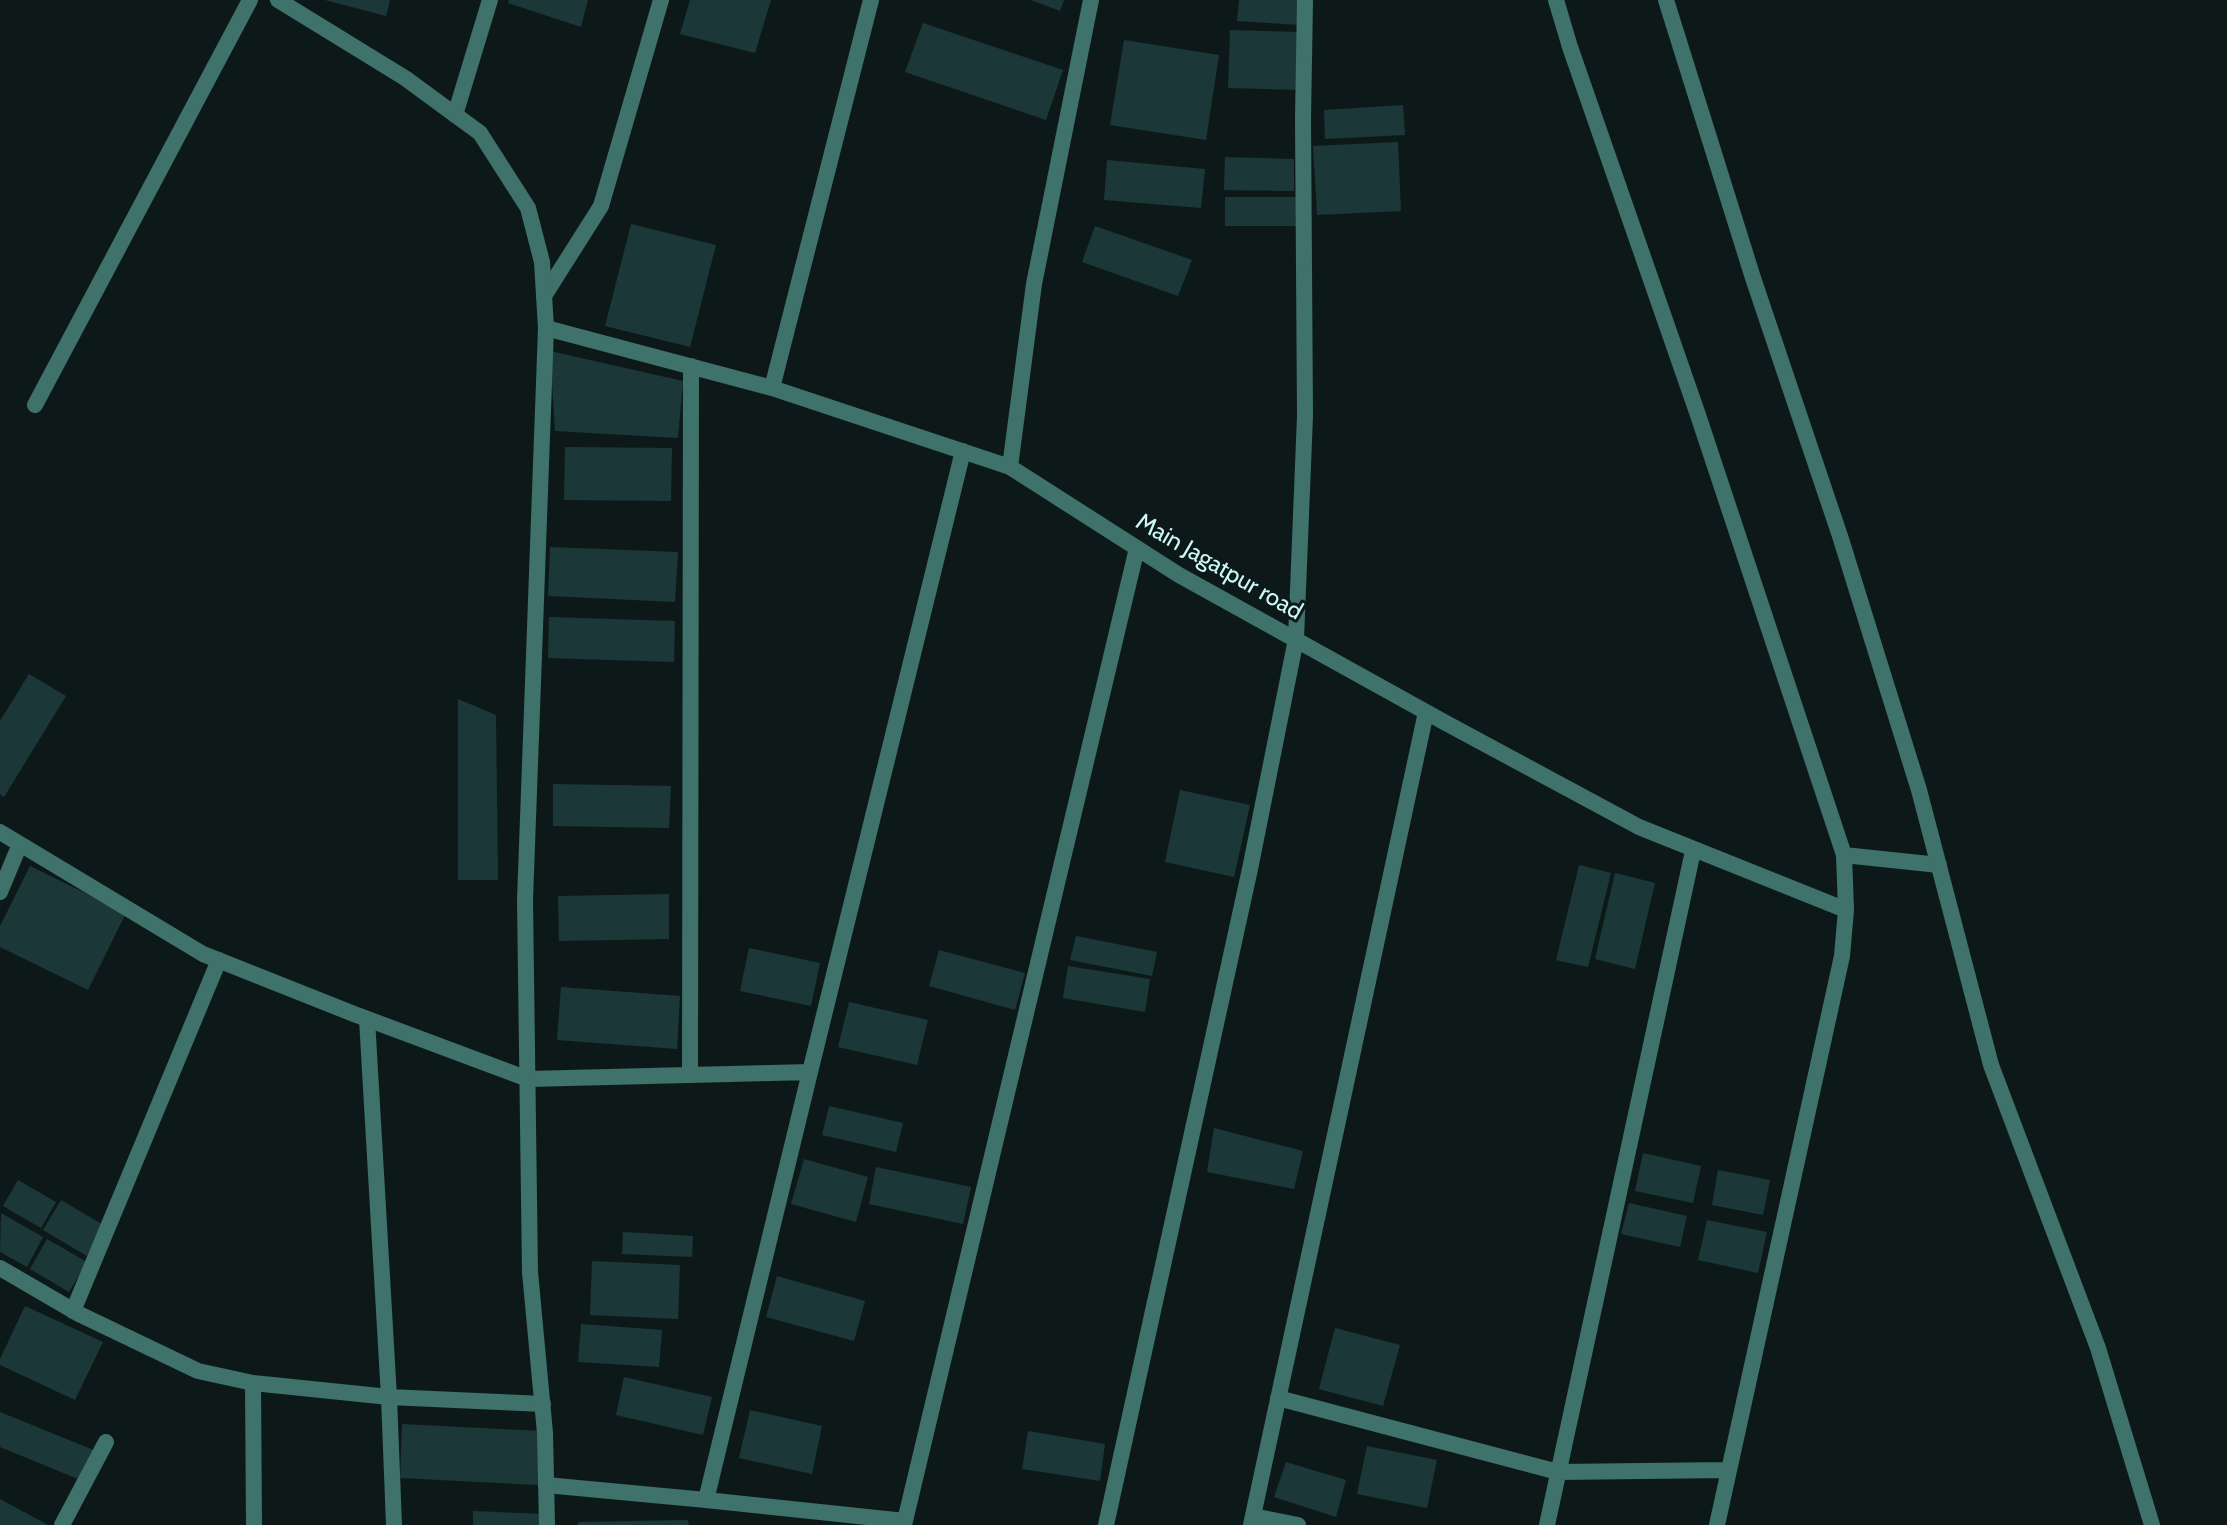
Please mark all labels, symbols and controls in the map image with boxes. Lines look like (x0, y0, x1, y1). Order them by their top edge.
street label: Main Jagatpur road (1131, 508, 1307, 626)

